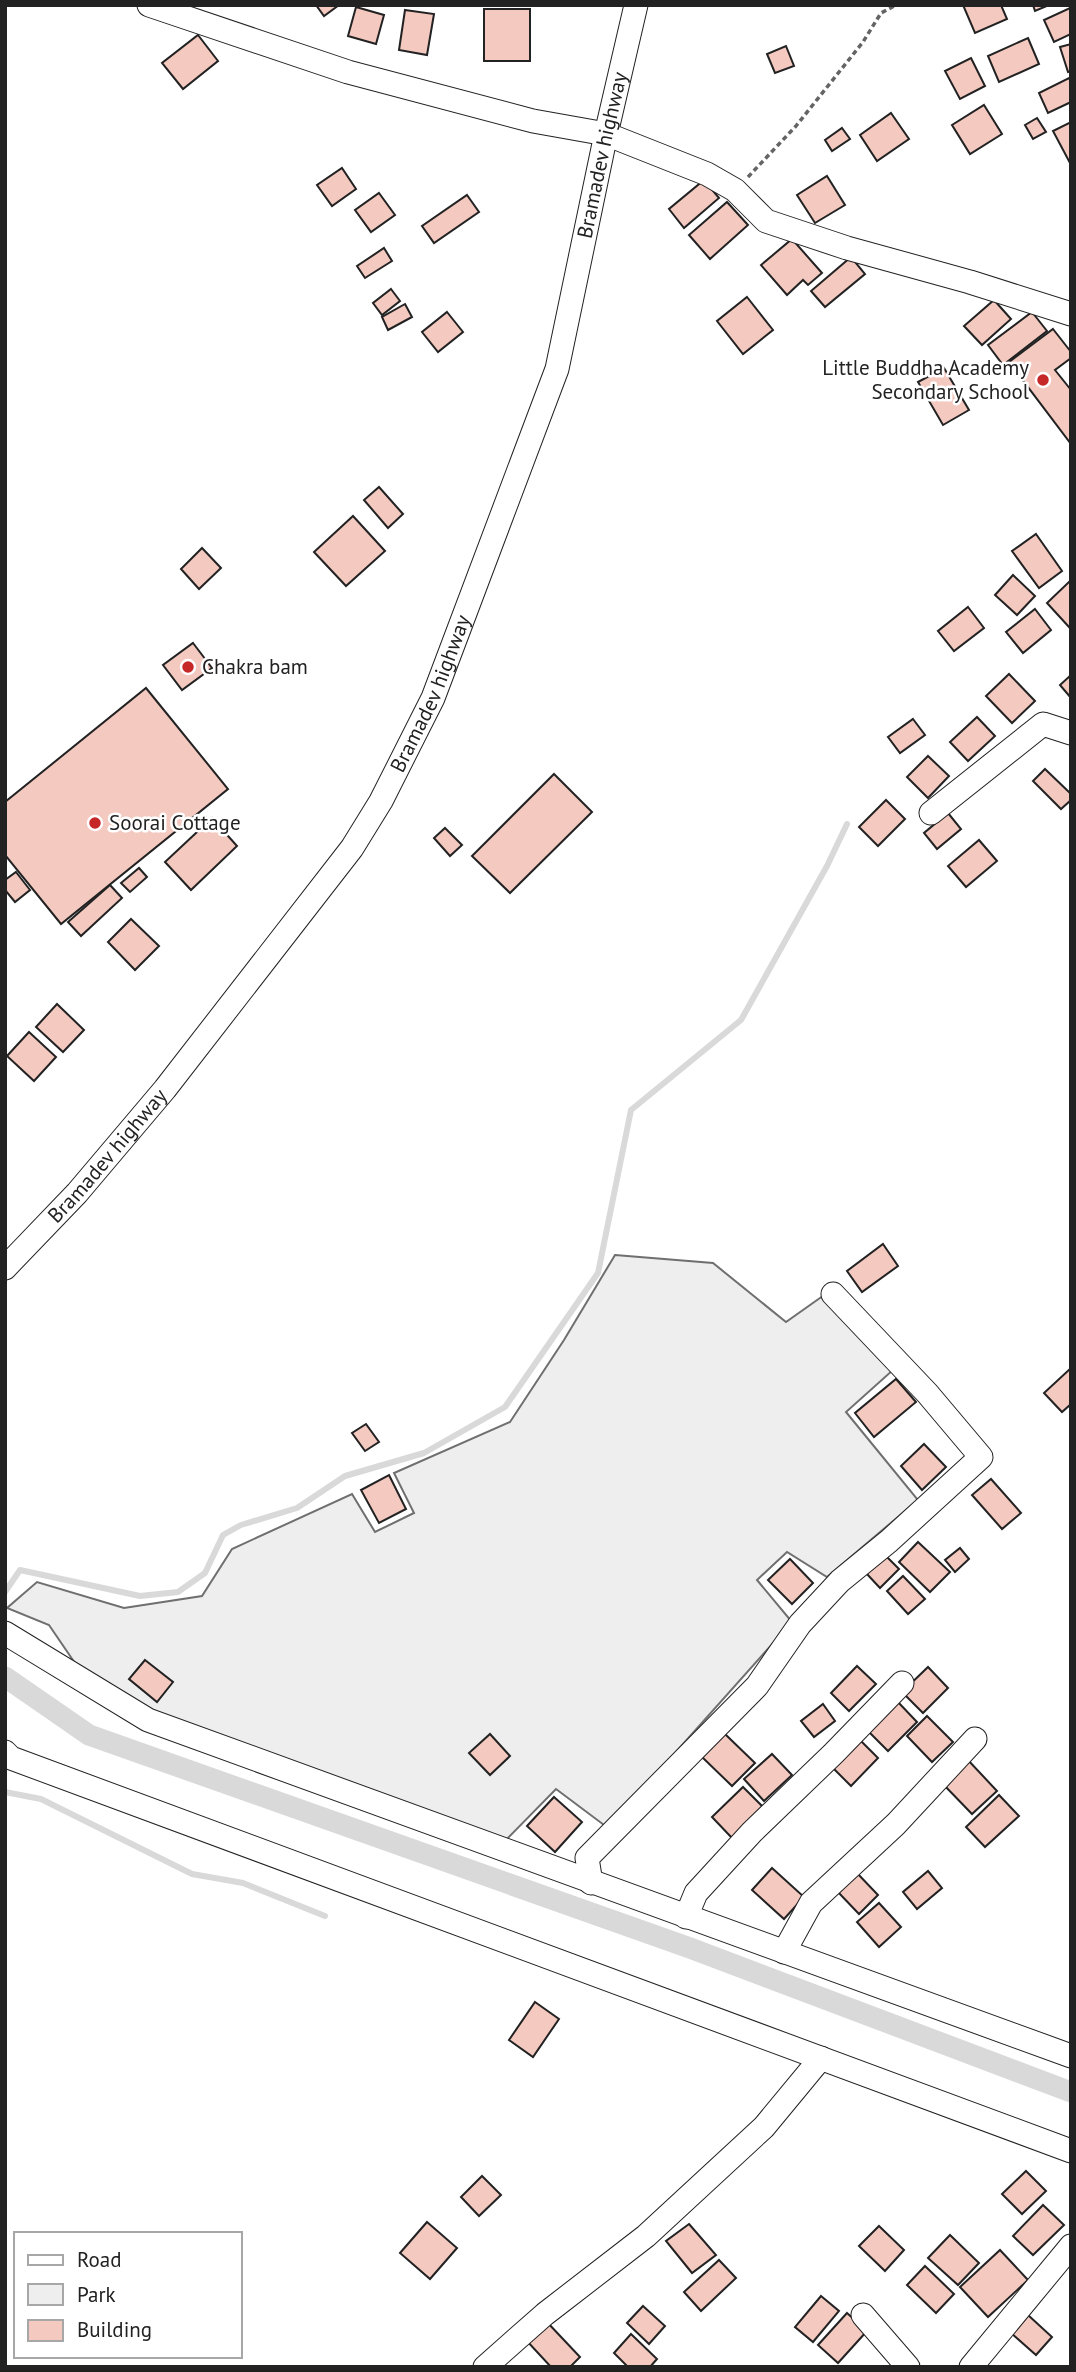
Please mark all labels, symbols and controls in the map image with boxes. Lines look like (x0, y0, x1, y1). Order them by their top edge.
street label: Bramadev highway (571, 69, 633, 241)
place label: Little Buddha Academy Secondary School (822, 354, 1029, 405)
marker: Little Buddha Academy Secondary School (1035, 372, 1051, 388)
street label: Bramadev highway (384, 611, 476, 777)
place label: Chakra bam (202, 653, 308, 680)
marker: Chakra bam (180, 659, 196, 675)
place label: Soorai Cottage (109, 809, 241, 836)
marker: Soorai Cottage (87, 815, 103, 831)
street label: Bramadev highway (42, 1082, 173, 1228)
legend (14, 2232, 242, 2358)
text: Road (77, 2246, 121, 2273)
text: Park (77, 2281, 116, 2308)
text: Building (77, 2316, 152, 2343)

